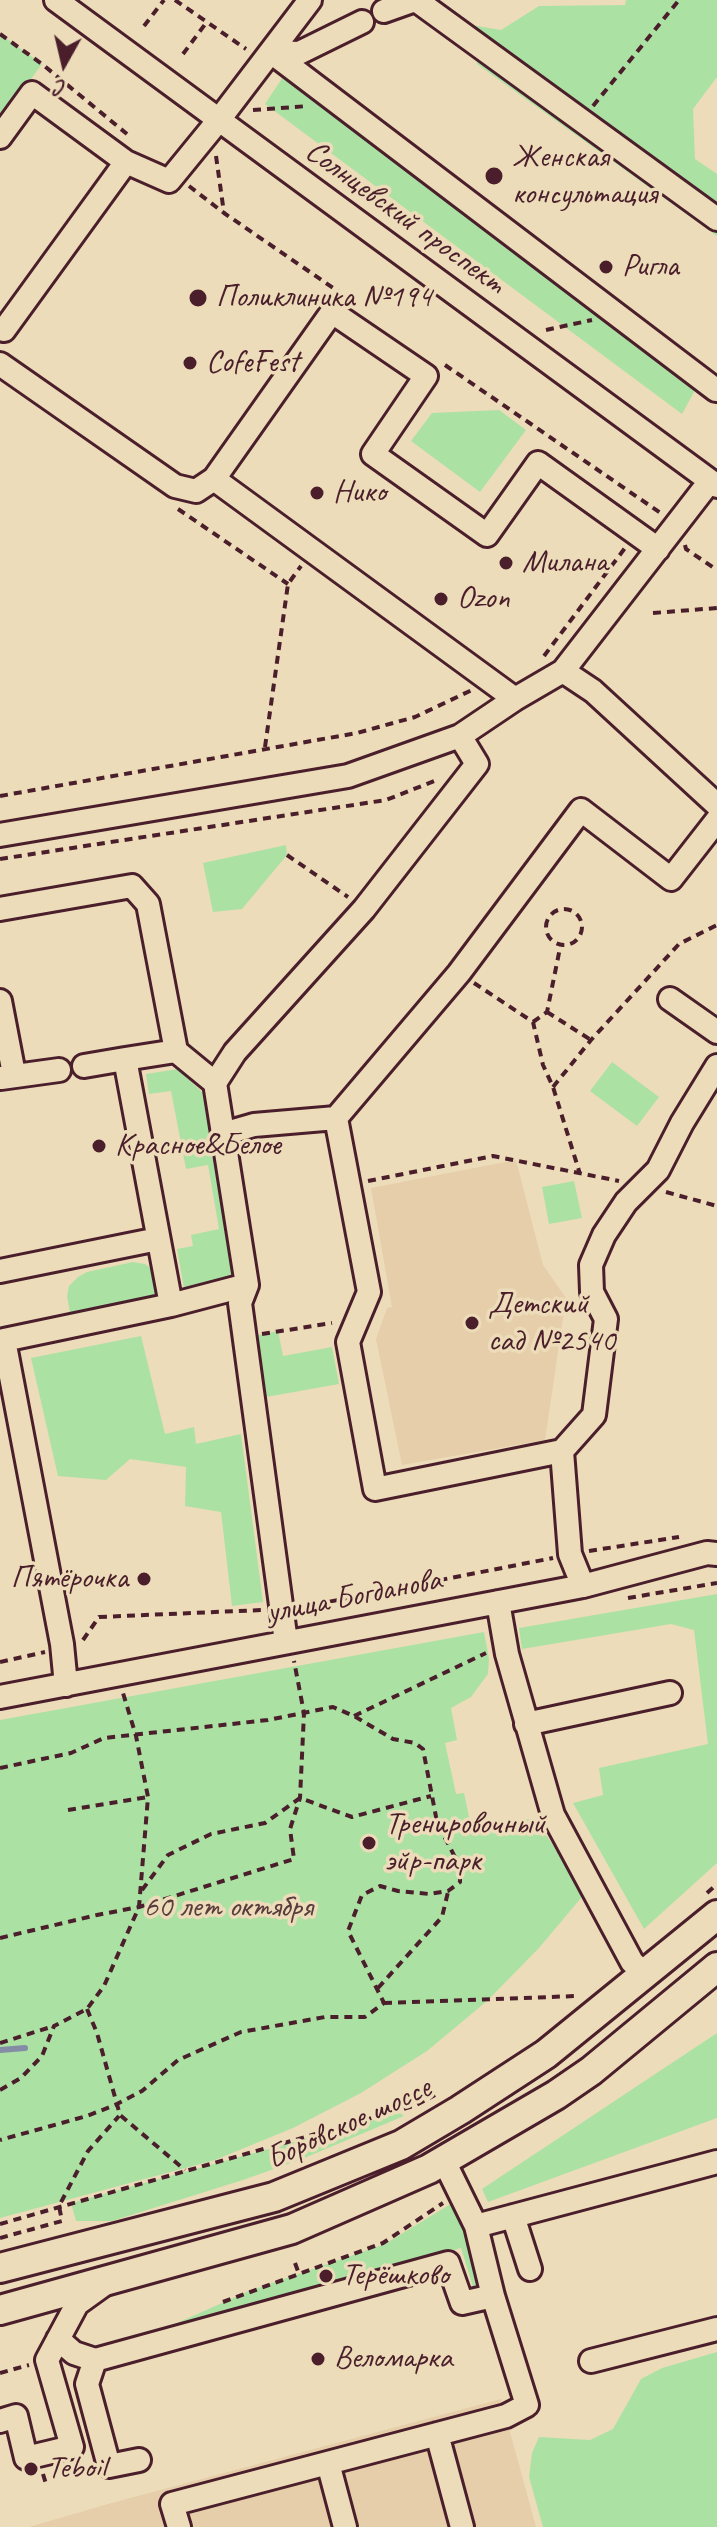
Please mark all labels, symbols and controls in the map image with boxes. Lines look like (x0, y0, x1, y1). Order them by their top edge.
north arrow (24, 24, 104, 104)
text: С (53, 73, 68, 102)
street label: Солнцевский проспект (297, 132, 513, 304)
place label: Женская консультация (512, 139, 657, 214)
marker: Женская консультация (483, 165, 505, 187)
place label: Ригла (622, 248, 679, 286)
marker: Ригла (597, 258, 615, 276)
place label: Поликлиника №194 (216, 279, 432, 317)
marker: Поликлиника №194 (187, 287, 209, 309)
place label: CofeFest (206, 344, 299, 382)
marker: CofeFest (181, 354, 199, 372)
place label: Нико (333, 474, 386, 512)
marker: Нико (308, 484, 326, 502)
place label: Милана (522, 544, 608, 582)
marker: Милана (497, 554, 515, 572)
place label: Ozon (457, 580, 510, 618)
marker: Ozon (432, 590, 450, 608)
place label: Красное&Белое (115, 1127, 281, 1165)
marker: Красное&Белое (90, 1137, 108, 1155)
place label: Детский сад №2540 (488, 1286, 615, 1361)
marker: Детский сад №2540 (463, 1314, 481, 1332)
place label: Пятёрочка (11, 1560, 128, 1598)
street label: улица Богданова (263, 1561, 445, 1633)
marker: Пятёрочка (135, 1570, 153, 1588)
place label: Тренировочный эйр-парк (385, 1806, 545, 1881)
marker: Тренировочный эйр-парк (360, 1834, 378, 1852)
park label: 60 лет октября (143, 1889, 313, 1927)
street label: Боровское шоссе (261, 2069, 437, 2179)
place label: Терёшково (342, 2257, 449, 2295)
marker: Терёшково (317, 2267, 335, 2285)
place label: Веломарка (334, 2340, 452, 2378)
marker: Веломарка (309, 2350, 327, 2368)
place label: Teboil (47, 2450, 106, 2488)
marker: Teboil (22, 2460, 40, 2478)

